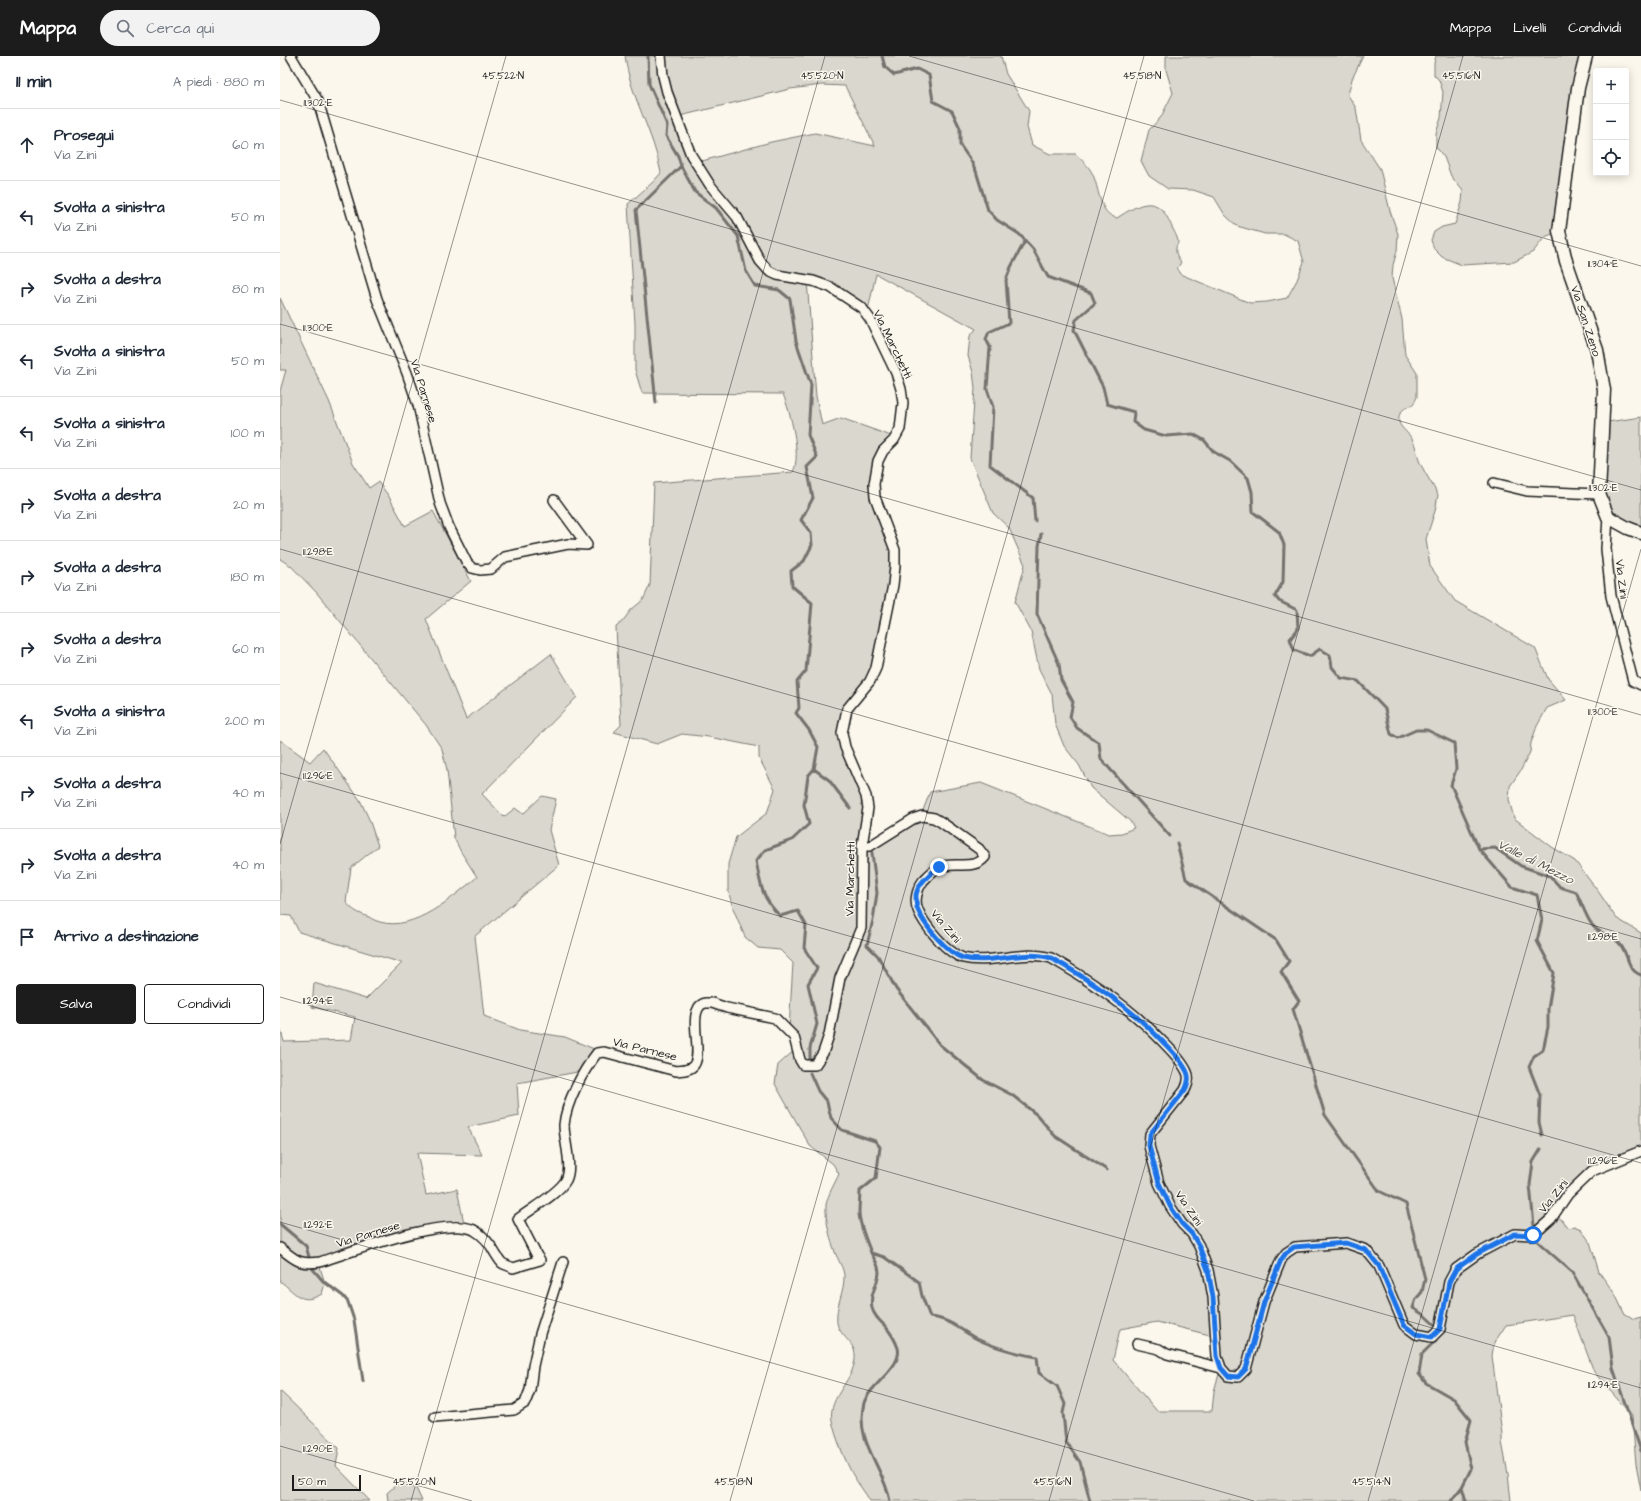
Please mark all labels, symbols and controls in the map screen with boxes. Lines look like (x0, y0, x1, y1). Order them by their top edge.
search box (100, 10, 380, 46)
text: Mappa (20, 15, 76, 42)
icon: search (114, 17, 136, 39)
text: Cerca qui (146, 18, 214, 39)
text: Mappa (1450, 18, 1491, 38)
text: Livelli (1513, 18, 1546, 38)
text: Condividi (1568, 18, 1621, 38)
map controls (1593, 68, 1629, 176)
button: + (1593, 68, 1629, 104)
text: 45.522°N (482, 69, 524, 83)
text: 45.520°N (801, 69, 843, 83)
text: 45.518°N (1123, 69, 1161, 83)
text: 45.516°N (1442, 69, 1480, 83)
text: 11 min (16, 70, 51, 94)
text: A piedi · 880 m (173, 73, 264, 91)
text: 11.302°E (303, 96, 333, 110)
button: − (1593, 104, 1629, 140)
text: Prosegui (54, 125, 114, 146)
icon: ahead (16, 134, 38, 156)
text: 60 m (232, 136, 264, 154)
button: locate (1593, 140, 1629, 176)
text: Via Zini (54, 146, 97, 164)
text: Svolta a sinistra (54, 197, 165, 218)
icon: left (16, 206, 38, 228)
text: 50 m (231, 208, 264, 226)
text: Via Zini (54, 218, 97, 236)
text: 11.304°E (1588, 257, 1618, 271)
text: Svolta a destra (54, 269, 161, 290)
icon: right (16, 278, 38, 300)
text: 80 m (232, 280, 264, 298)
street label: Via San Zeno (1566, 284, 1605, 359)
text: Via Zini (54, 290, 97, 308)
street label: Via Marchetti (869, 307, 917, 382)
text: 11.300°E (303, 321, 333, 335)
text: Svolta a sinistra (54, 341, 165, 362)
icon: left (16, 350, 38, 372)
text: 50 m (231, 352, 264, 370)
street label: Via Parnese (406, 357, 441, 425)
text: Via Zini (54, 362, 97, 380)
text: Svolta a sinistra (54, 413, 165, 434)
icon: left (16, 422, 38, 444)
text: 100 m (231, 424, 264, 442)
text: Via Zini (54, 434, 97, 452)
text: 11.302°E (1588, 481, 1618, 495)
text: Svolta a destra (54, 485, 161, 506)
icon: right (16, 494, 38, 516)
text: 20 m (233, 496, 264, 514)
text: Via Zini (54, 506, 97, 524)
text: 11.298°E (303, 545, 333, 559)
text: Svolta a destra (54, 557, 161, 578)
street label: Via Zini (1611, 559, 1632, 600)
icon: right (16, 566, 38, 588)
text: 180 m (230, 568, 264, 586)
text: Via Zini (54, 578, 97, 596)
text: Svolta a destra (54, 629, 161, 650)
icon: right (16, 638, 38, 660)
text: 60 m (232, 640, 264, 658)
text: Via Zini (54, 650, 97, 668)
text: Svolta a sinistra (54, 701, 165, 722)
text: 11.300°E (1588, 705, 1618, 719)
icon: left (16, 710, 38, 732)
text: 200 m (225, 712, 264, 730)
text: Via Zini (54, 722, 97, 740)
text: 11.296°E (303, 769, 333, 783)
text: Svolta a destra (54, 773, 161, 794)
icon: right (16, 782, 38, 804)
text: 40 m (232, 784, 264, 802)
text: Via Zini (54, 794, 97, 812)
water label: Valle di Mezzo (1495, 835, 1578, 889)
street label: Via Marchetti (841, 841, 860, 916)
text: Svolta a destra (54, 845, 161, 866)
icon: right (16, 854, 38, 876)
text: 40 m (232, 856, 264, 874)
route end (930, 858, 948, 876)
text: Via Zini (54, 866, 97, 884)
street label: Via Zini (926, 906, 965, 947)
icon: arrive (16, 926, 38, 948)
text: Arrivo a destinazione (54, 926, 199, 947)
text: 11.298°E (1588, 930, 1618, 944)
button: Salva (16, 984, 136, 1024)
button: Condividi (144, 984, 264, 1024)
text: 11.294°E (303, 994, 333, 1008)
street label: Via Parnese (611, 1033, 679, 1066)
text: 11.296°E (1588, 1154, 1618, 1168)
street label: Via Zini (1534, 1176, 1572, 1217)
street label: Via Zini (1171, 1187, 1207, 1229)
street label: Via Parnese (334, 1217, 402, 1252)
text: 11.292°E (303, 1218, 333, 1232)
route start (1524, 1226, 1542, 1244)
text: 11.294°E (1588, 1378, 1618, 1392)
text: 11.290°E (303, 1442, 333, 1456)
scale bar (292, 1473, 361, 1492)
text: 50 m (298, 1474, 326, 1489)
text: 45.520°N (393, 1475, 435, 1489)
text: 45.518°N (714, 1475, 752, 1489)
text: 45.516°N (1033, 1475, 1071, 1489)
text: 45.514°N (1352, 1475, 1390, 1489)

